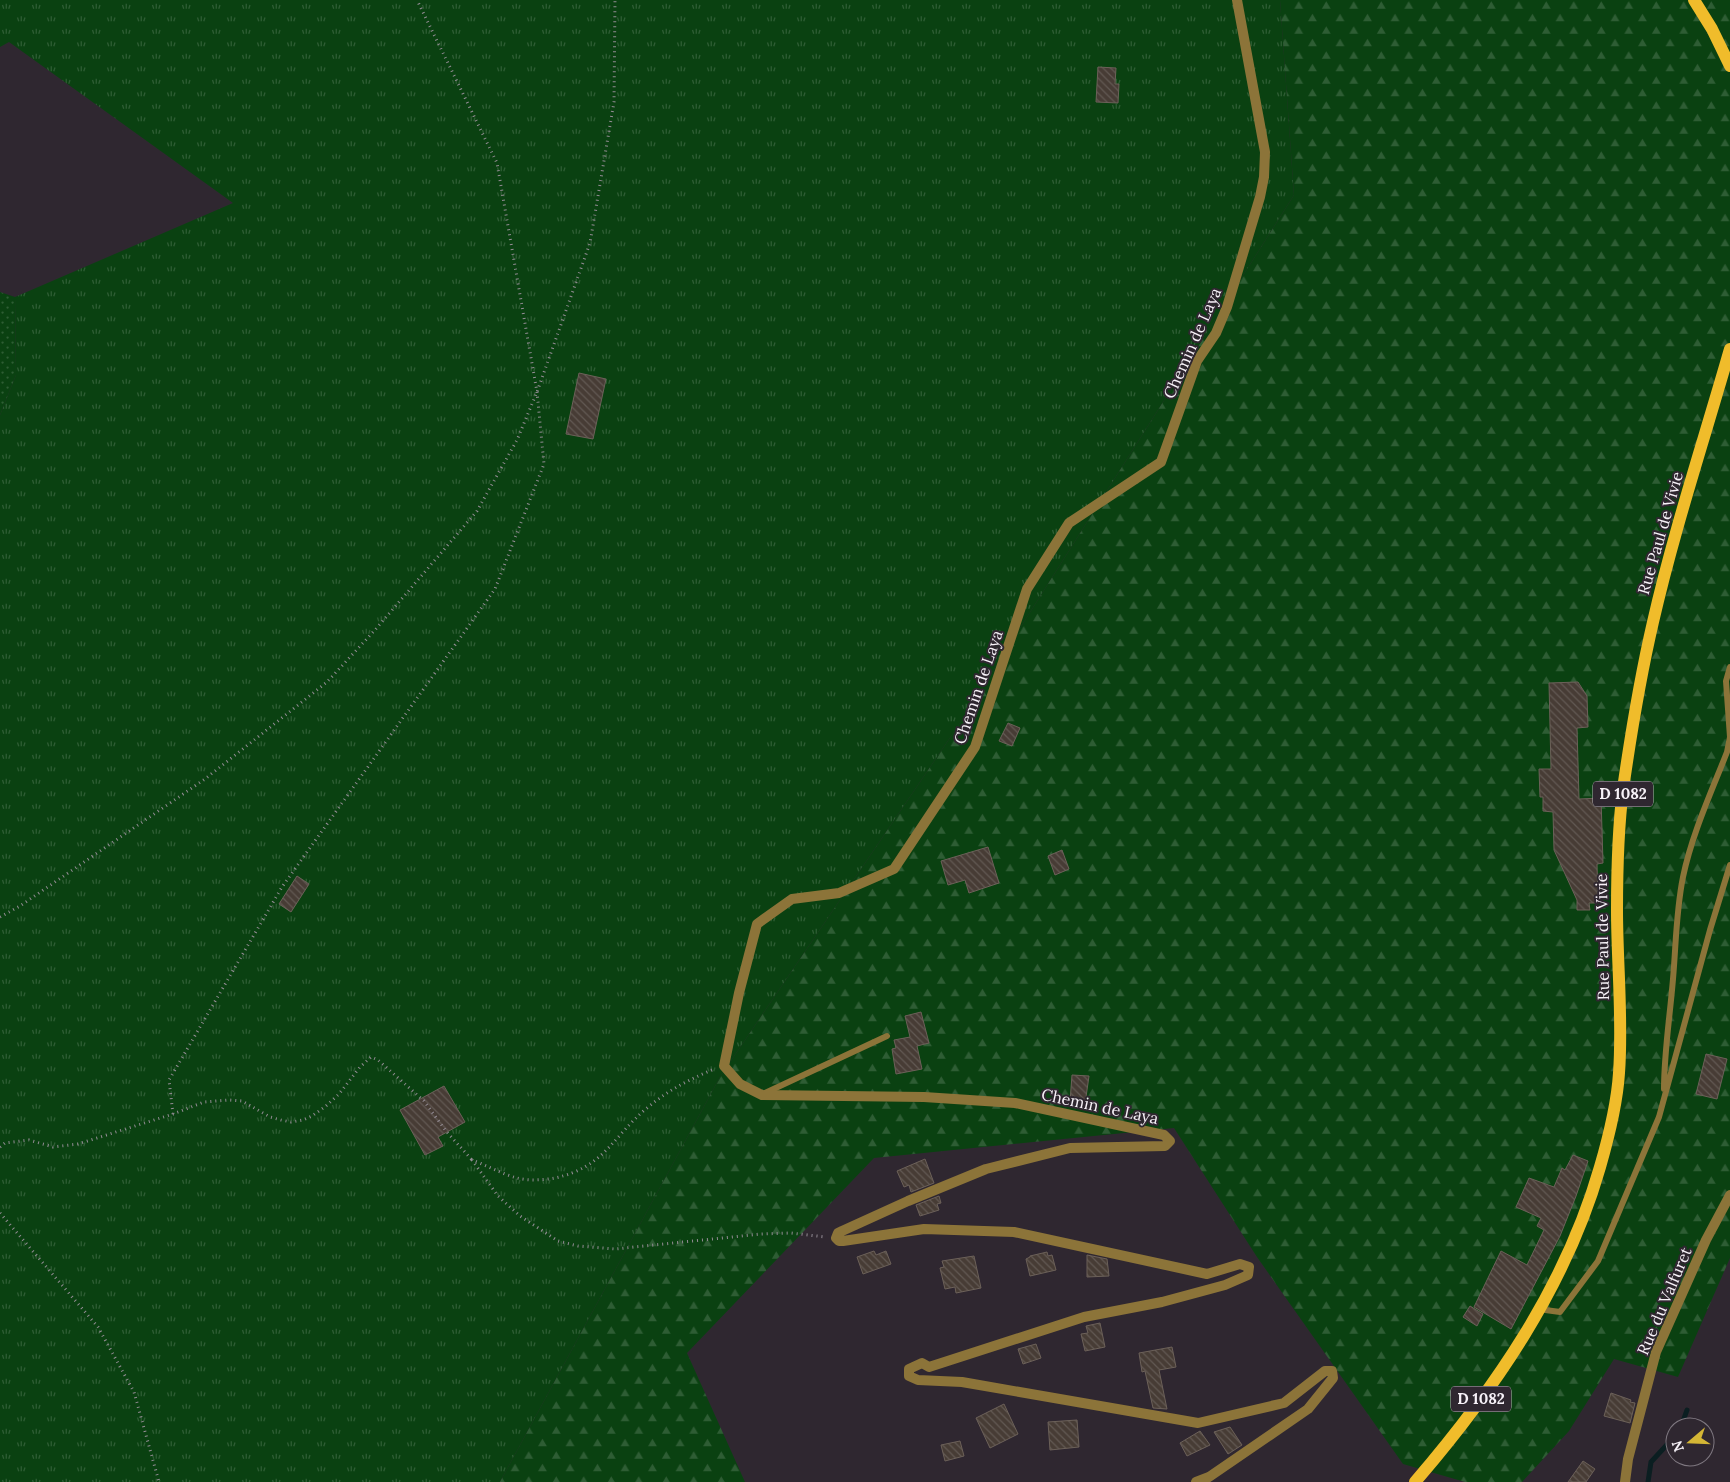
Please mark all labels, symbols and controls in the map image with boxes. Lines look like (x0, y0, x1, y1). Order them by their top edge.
street label: Chemin de Laya (1159, 285, 1225, 401)
street label: Rue Paul de Vivie (1633, 469, 1687, 597)
street label: Chemin de Laya (949, 627, 1007, 747)
road number: D 1082 (1593, 782, 1653, 806)
street label: Rue Paul de Vivie (1591, 873, 1613, 1001)
street label: Chemin de Laya (1040, 1084, 1160, 1128)
street label: Rue du Valfuret (1632, 1243, 1696, 1358)
road number: D 1082 (1451, 1386, 1511, 1412)
north arrow (1665, 1417, 1715, 1467)
text: N (1667, 1438, 1688, 1454)

